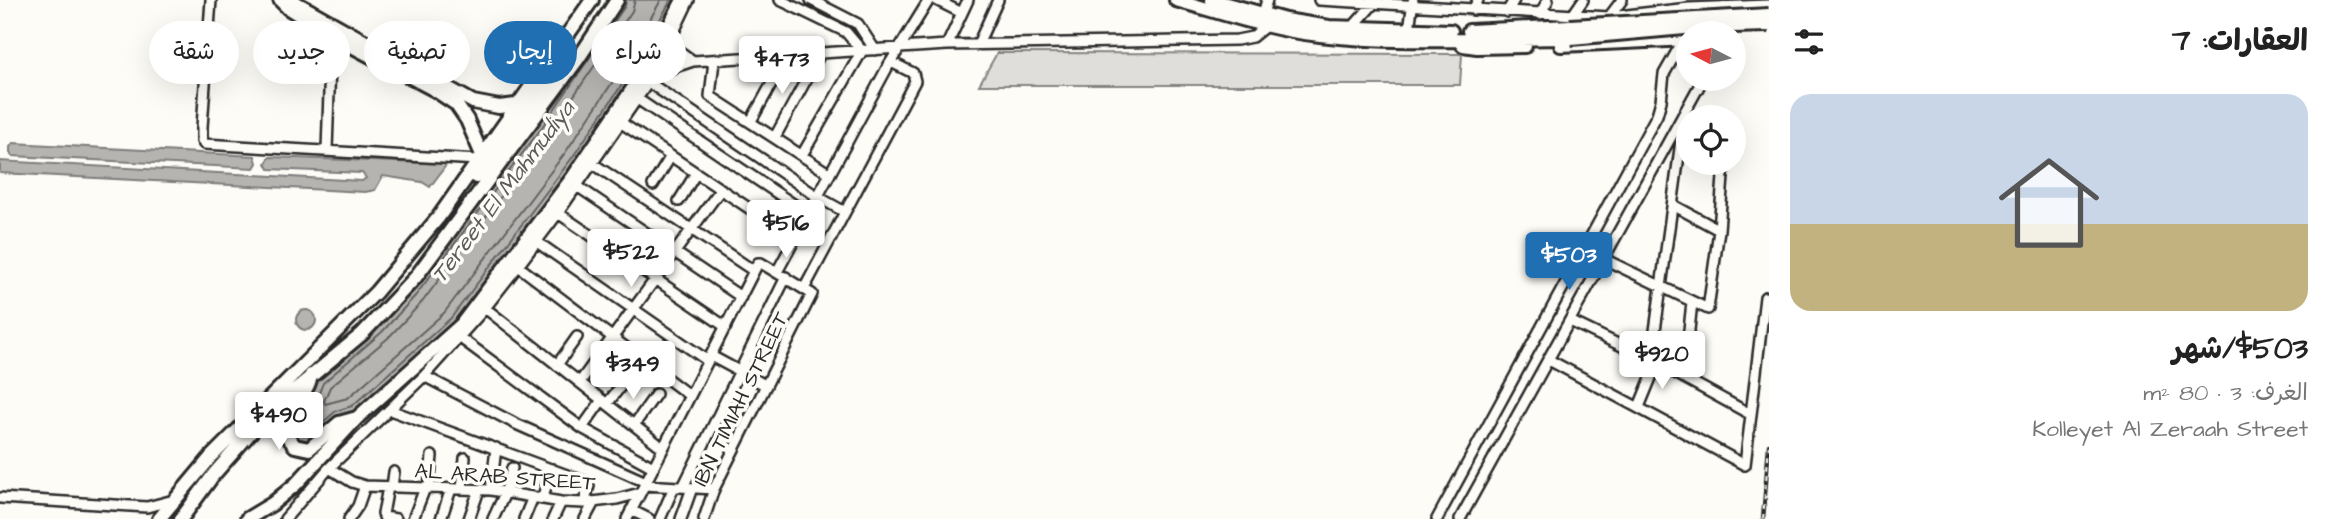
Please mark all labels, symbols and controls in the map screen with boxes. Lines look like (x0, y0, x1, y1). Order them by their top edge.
text: العقارات: 7 (2172, 20, 2308, 62)
chip: شقة (149, 21, 239, 84)
chip: جديد (253, 21, 350, 84)
chip: تصفية (364, 21, 470, 84)
chip: إيجار (484, 21, 577, 84)
chip: شراء (591, 21, 686, 84)
north arrow (1676, 21, 1746, 91)
map controls (1676, 21, 1746, 175)
icon: filters (1790, 23, 1828, 61)
pin: $473 (741, 36, 823, 96)
text: $473 (755, 43, 809, 75)
water label: Tereet El Mahmudiya (424, 93, 584, 290)
button: locate (1676, 105, 1746, 175)
icon: home (1986, 140, 2112, 266)
pin: $516 (745, 201, 827, 260)
text: $516 (763, 207, 809, 239)
pin: $522 (590, 230, 672, 289)
pin: $503 (1528, 232, 1610, 292)
text: $522 (603, 236, 659, 268)
text: $503 (1541, 239, 1597, 271)
street label: IBN TIMIAH STREET (686, 306, 796, 491)
text: $503/شهر (2172, 328, 2308, 370)
pin: $920 (1621, 332, 1703, 391)
text: $920 (1635, 338, 1689, 370)
pin: $349 (592, 342, 674, 401)
text: $349 (606, 348, 660, 380)
text: الغرف: 3 · 80 m² (2143, 377, 2308, 409)
pin: $490 (238, 392, 320, 452)
text: $490 (251, 399, 307, 431)
text: Kolleyet Al Zeraah Street (2032, 413, 2308, 445)
street label: AL ARAB STREET (414, 456, 597, 498)

